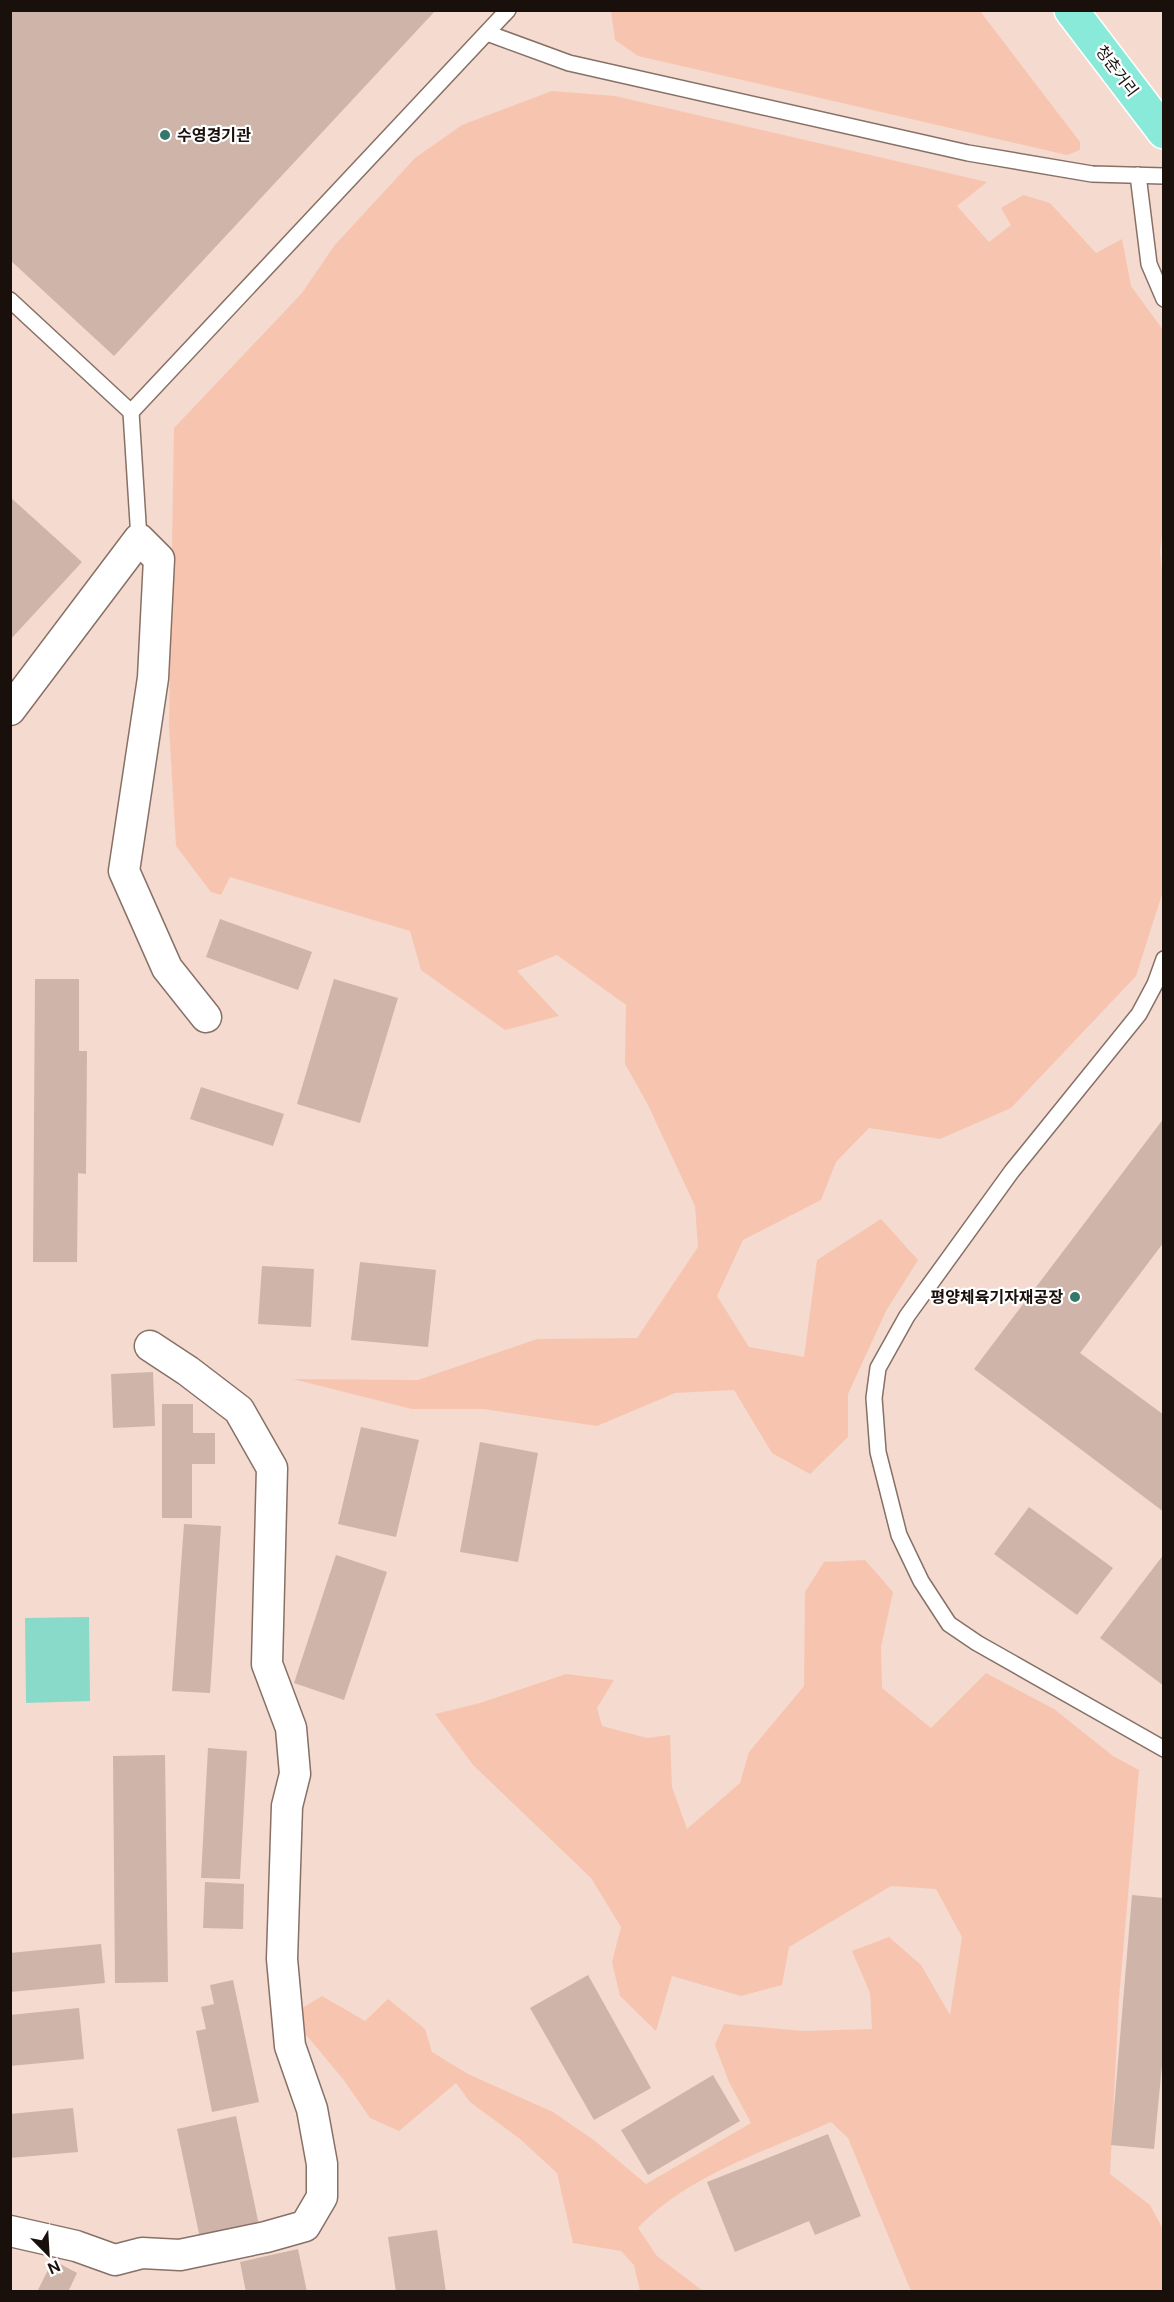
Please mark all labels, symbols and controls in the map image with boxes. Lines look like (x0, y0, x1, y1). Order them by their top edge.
street label: 청춘거리 (1091, 41, 1143, 101)
place label: 수영경기관 (177, 125, 251, 146)
marker: 수영경기관 (158, 128, 172, 142)
place label: 평양체육기자재공장 (931, 1287, 1063, 1308)
marker: 평양체육기자재공장 (1068, 1290, 1082, 1304)
north arrow (18, 2224, 78, 2284)
text: N (44, 2255, 63, 2279)

